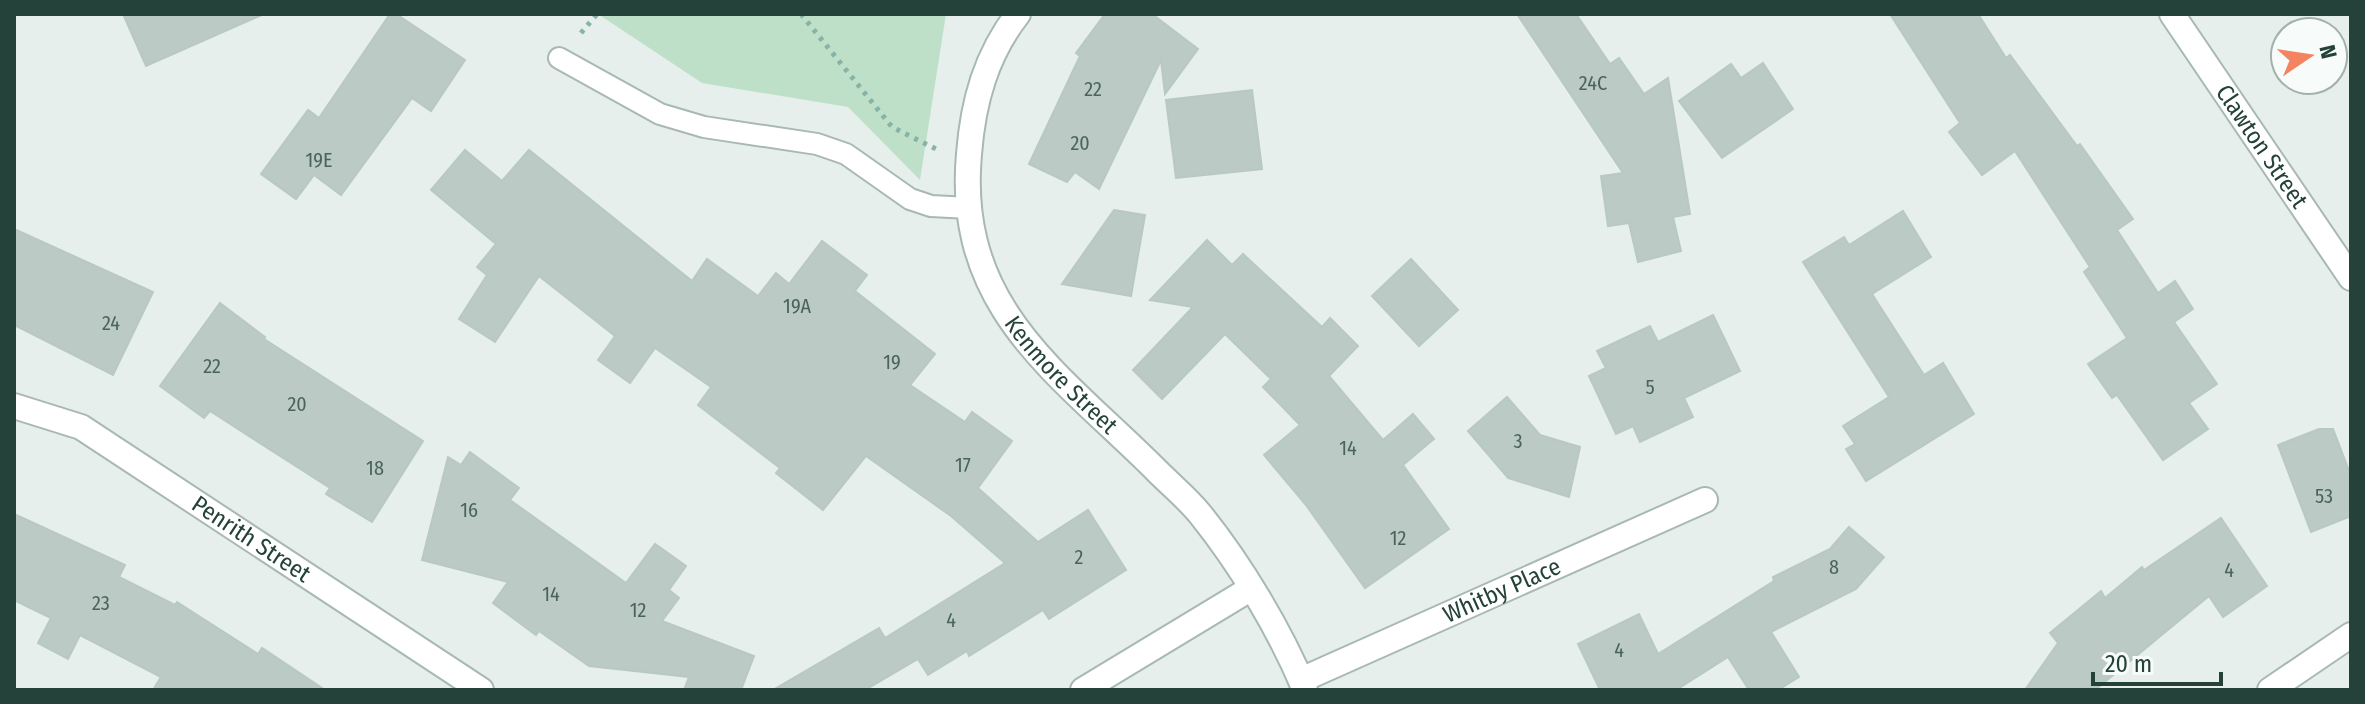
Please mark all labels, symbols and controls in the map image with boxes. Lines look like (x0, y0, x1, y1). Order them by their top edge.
north arrow (2269, 16, 2349, 96)
text: N (2313, 42, 2343, 61)
house number: 24C (1579, 71, 1607, 95)
house number: 22 (1084, 77, 1102, 101)
street label: Clawton Street (2210, 79, 2314, 214)
house number: 20 (1070, 131, 1090, 155)
house number: 19E (306, 148, 332, 172)
house number: 19A (783, 294, 811, 318)
house number: 24 (102, 311, 120, 335)
street label: Kenmore Street (999, 311, 1123, 440)
house number: 19 (883, 350, 901, 374)
house number: 22 (203, 354, 221, 378)
house number: 5 (1645, 375, 1655, 399)
house number: 20 (287, 392, 307, 416)
house number: 3 (1513, 429, 1523, 453)
house number: 14 (1339, 436, 1357, 460)
house number: 17 (955, 453, 971, 477)
house number: 18 (366, 456, 384, 480)
house number: 53 (2315, 484, 2333, 508)
street label: Penrith Street (187, 490, 316, 588)
house number: 16 (460, 498, 478, 522)
house number: 12 (1390, 526, 1406, 550)
house number: 2 (1075, 545, 1084, 569)
street label: Whitby Place (1439, 552, 1565, 629)
house number: 8 (1829, 555, 1839, 579)
house number: 4 (2224, 558, 2234, 582)
house number: 14 (542, 582, 560, 606)
house number: 23 (92, 591, 110, 615)
house number: 12 (630, 598, 646, 622)
house number: 4 (946, 608, 956, 632)
scale bar (2093, 636, 2221, 686)
house number: 4 (1614, 638, 1624, 662)
text: 20 m (2105, 650, 2152, 678)

